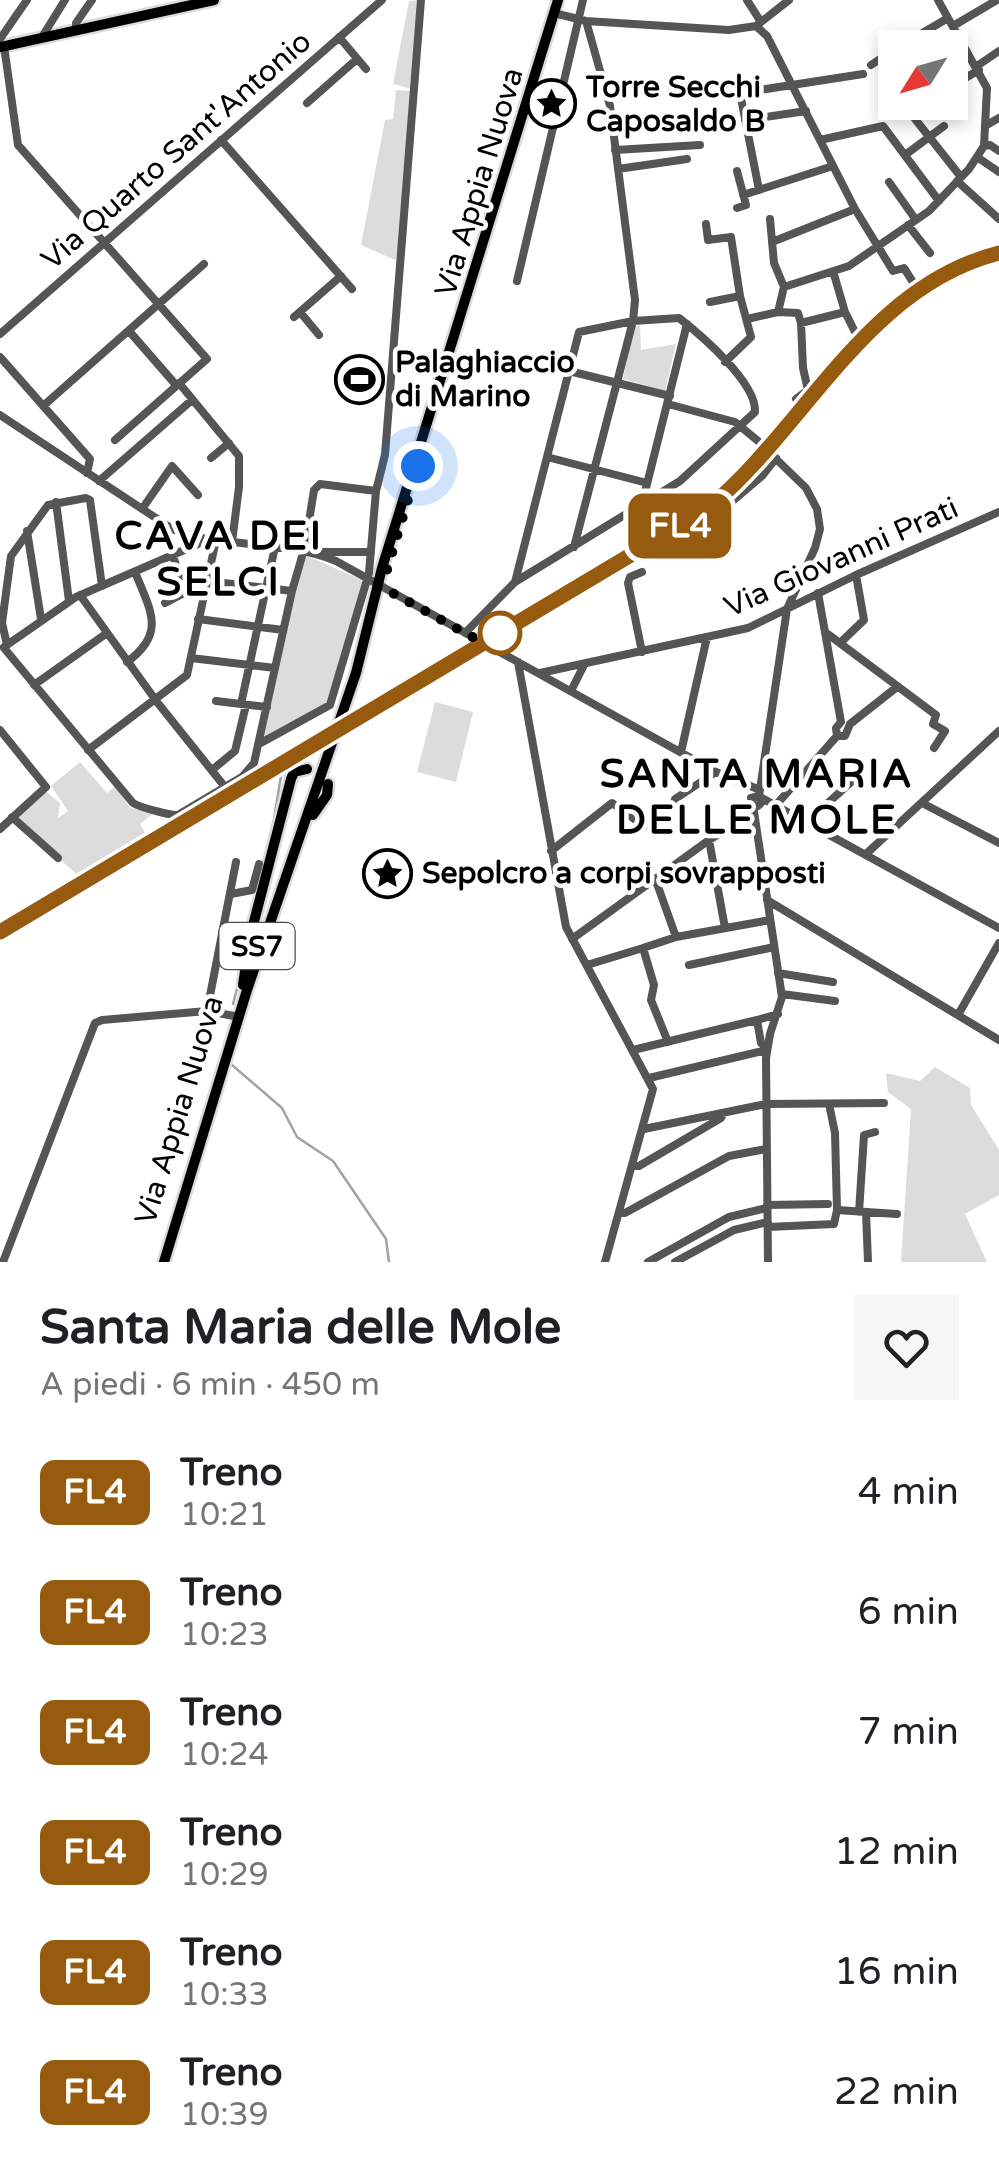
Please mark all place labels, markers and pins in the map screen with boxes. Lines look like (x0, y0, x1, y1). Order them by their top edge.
place label: Torre Secchi Caposaldo B (585, 69, 765, 140)
place icon: Torre Secchi Caposaldo B (525, 78, 577, 130)
place label: Palaghiaccio di Marino (395, 344, 575, 415)
sports icon: Palaghiaccio di Marino (334, 353, 386, 405)
unlabelled marker (479, 612, 521, 654)
place icon: Sepolcro a corpi sovrapposti (361, 847, 413, 899)
place label: Sepolcro a corpi sovrapposti (422, 855, 826, 892)

